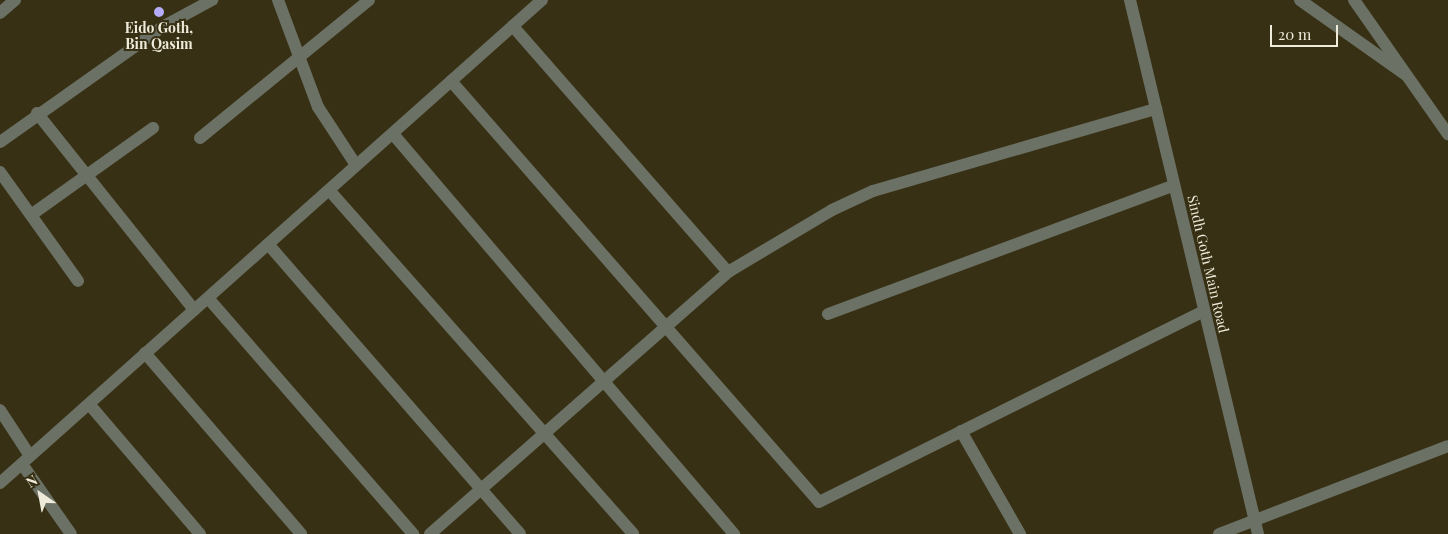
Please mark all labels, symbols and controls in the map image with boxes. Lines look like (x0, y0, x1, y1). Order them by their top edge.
marker: Eido Goth, Bin Qasim (153, 6, 165, 18)
scale bar (1273, 15, 1340, 47)
place label: Eido Goth, Bin Qasim (125, 20, 193, 52)
text: 20 m (1278, 24, 1311, 44)
street label: Sindh Goth Main Road (1184, 193, 1232, 335)
north arrow (15, 469, 65, 519)
text: N (22, 470, 41, 492)

